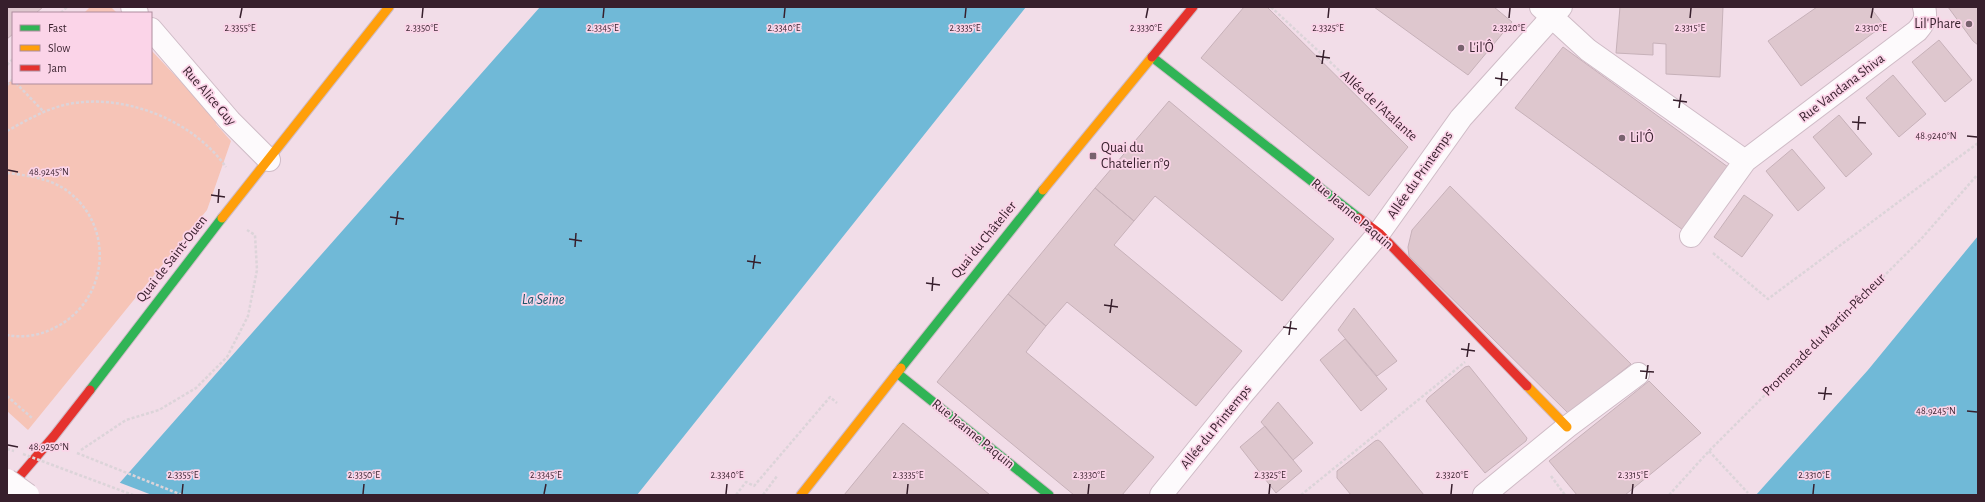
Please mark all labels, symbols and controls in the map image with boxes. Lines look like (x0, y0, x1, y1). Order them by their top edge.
legend (12, 12, 152, 84)
place label: Lil'Phare (1914, 17, 1961, 31)
marker: Lil'Phare (1964, 19, 1974, 29)
text: Fast (48, 22, 67, 34)
text: 2.3355°E (224, 23, 256, 33)
text: 2.3350°E (406, 23, 438, 33)
text: 2.3345°E (587, 23, 619, 33)
text: 2.3340°E (768, 23, 801, 33)
text: 2.3335°E (949, 23, 981, 33)
text: 2.3330°E (1130, 23, 1162, 33)
text: 2.3325°E (1312, 23, 1344, 33)
text: 2.3320°E (1493, 23, 1526, 33)
text: 2.3315°E (1675, 23, 1705, 33)
text: 2.3310°E (1855, 23, 1887, 33)
place label: L'il'Ô (1469, 39, 1494, 55)
text: Slow (48, 42, 70, 54)
marker: L'il'Ô (1456, 43, 1466, 53)
street label: Rue Vandana Shiva (1797, 51, 1888, 125)
text: Jam (48, 62, 67, 74)
street label: Rue Alice Guy (180, 64, 238, 128)
street label: Allée de l'Atalante (1338, 68, 1420, 144)
street label: Allée du Printemps (1385, 129, 1455, 221)
place label: Lil'Ô (1630, 129, 1654, 145)
text: 48.9240°N (1916, 131, 1956, 141)
marker: Lil'Ô (1617, 133, 1627, 143)
place label: Quai du Chatelier n°9 (1101, 141, 1170, 171)
marker: Quai du Chatelier n°9 (1088, 151, 1098, 161)
text: 48.9245°N (29, 167, 69, 177)
street label: Rue Jeanne Paquin (1309, 176, 1395, 252)
street label: Quai du Châtelier (949, 198, 1019, 281)
street label: Quai de Saint-Ouen (134, 213, 210, 305)
street label: Promenade du Martin-Pêcheur (1760, 271, 1888, 399)
water label: La Seine (522, 292, 565, 307)
street label: Allée du Printemps (1178, 382, 1254, 472)
street label: Rue Jeanne Paquin (929, 397, 1017, 471)
text: 48.9245°N (1916, 406, 1956, 416)
text: 48.9250°N (29, 442, 69, 452)
text: 2.3355°E (167, 470, 199, 480)
text: 2.3350°E (348, 470, 380, 480)
text: 2.3345°E (530, 470, 562, 480)
text: 2.3340°E (711, 470, 744, 480)
text: 2.3335°E (892, 470, 924, 480)
text: 2.3330°E (1073, 470, 1105, 480)
text: 2.3325°E (1254, 470, 1286, 480)
text: 2.3320°E (1436, 470, 1469, 480)
text: 2.3315°E (1618, 470, 1648, 480)
text: 2.3310°E (1798, 470, 1830, 480)

